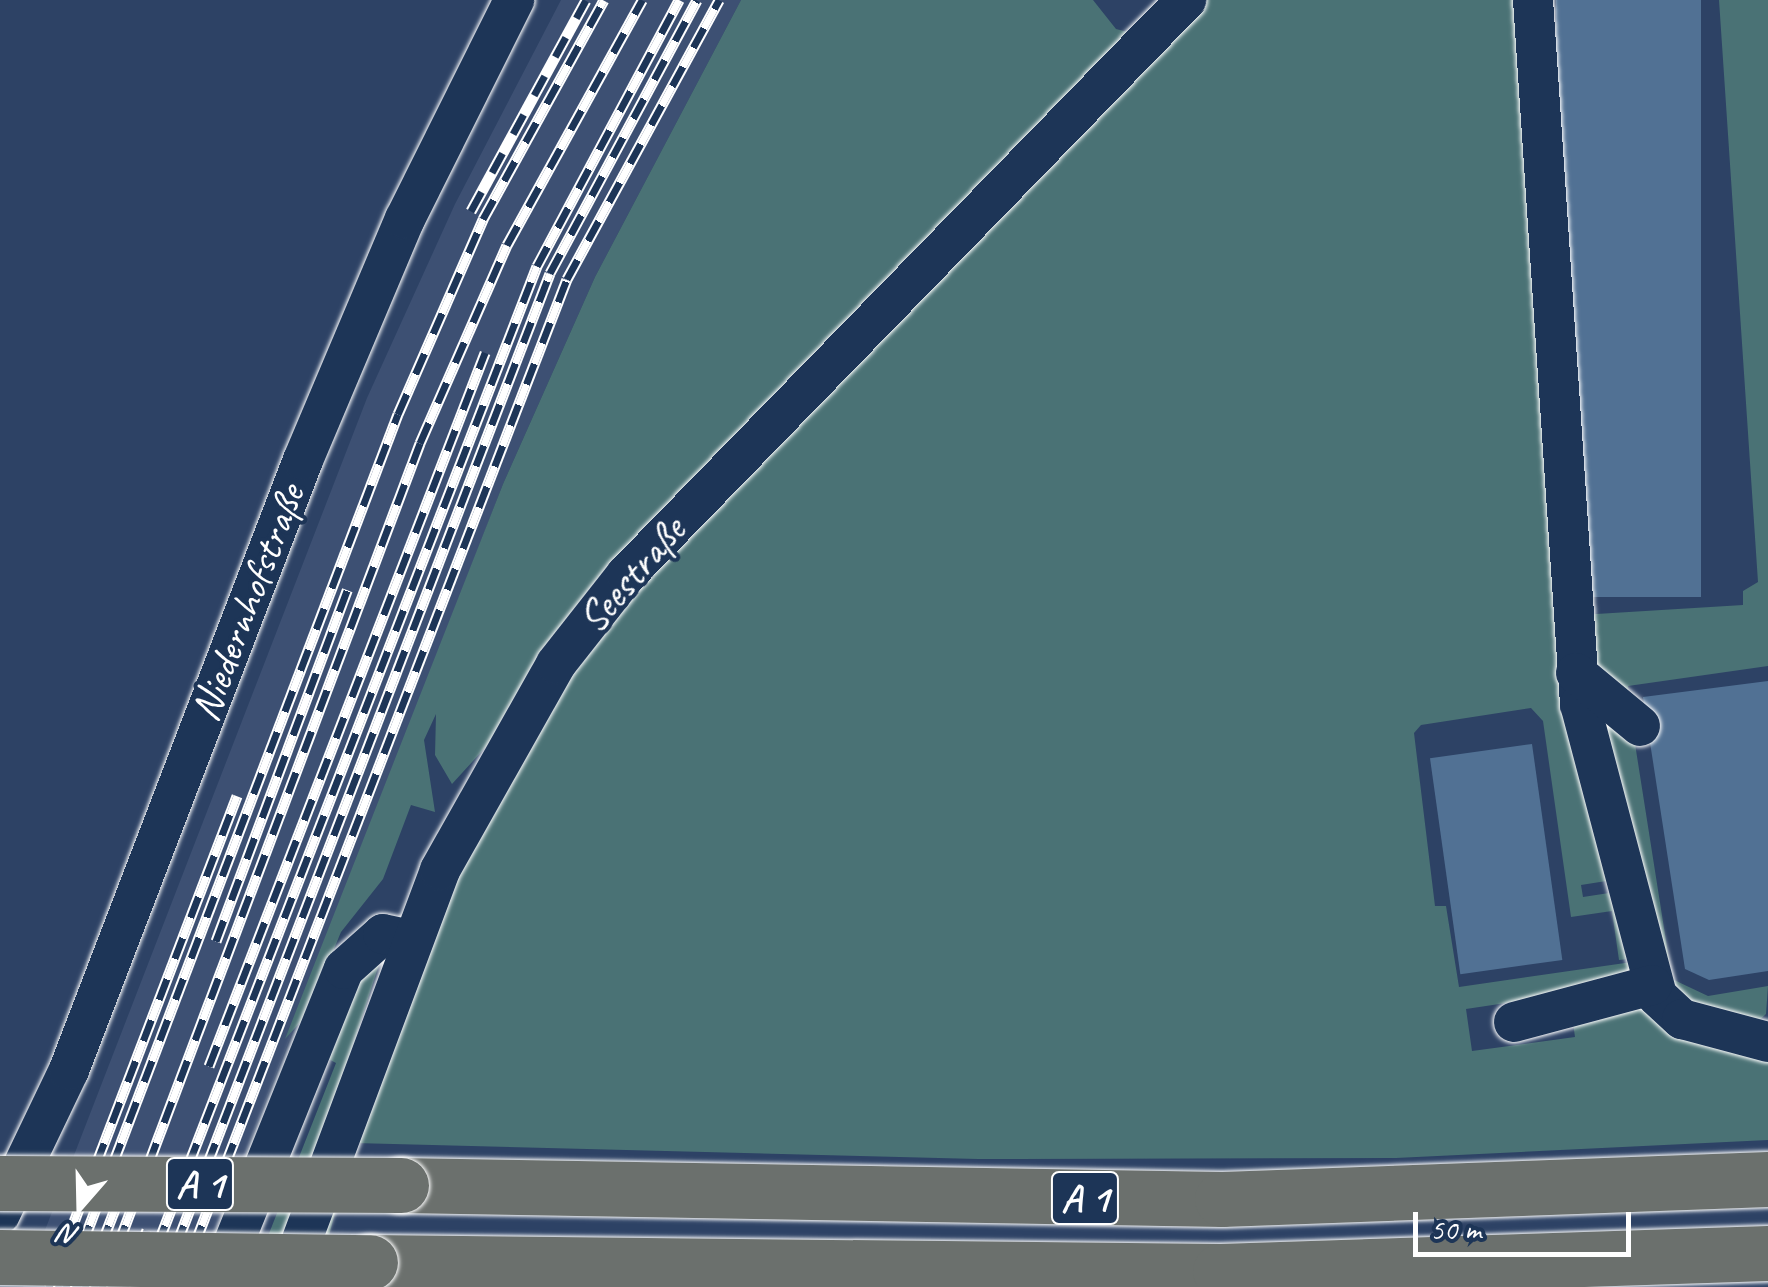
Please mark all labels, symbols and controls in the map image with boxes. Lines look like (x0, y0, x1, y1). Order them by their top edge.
street label: Niedernhofstraße (180, 478, 316, 728)
street label: Seestraße (568, 506, 696, 644)
road number: A 1 (165, 1149, 235, 1219)
north arrow (30, 1157, 130, 1257)
road number: A 1 (1050, 1163, 1120, 1233)
scale bar (1418, 1192, 1636, 1254)
text: 50 m (1430, 1210, 1481, 1248)
text: N (55, 1216, 84, 1255)

